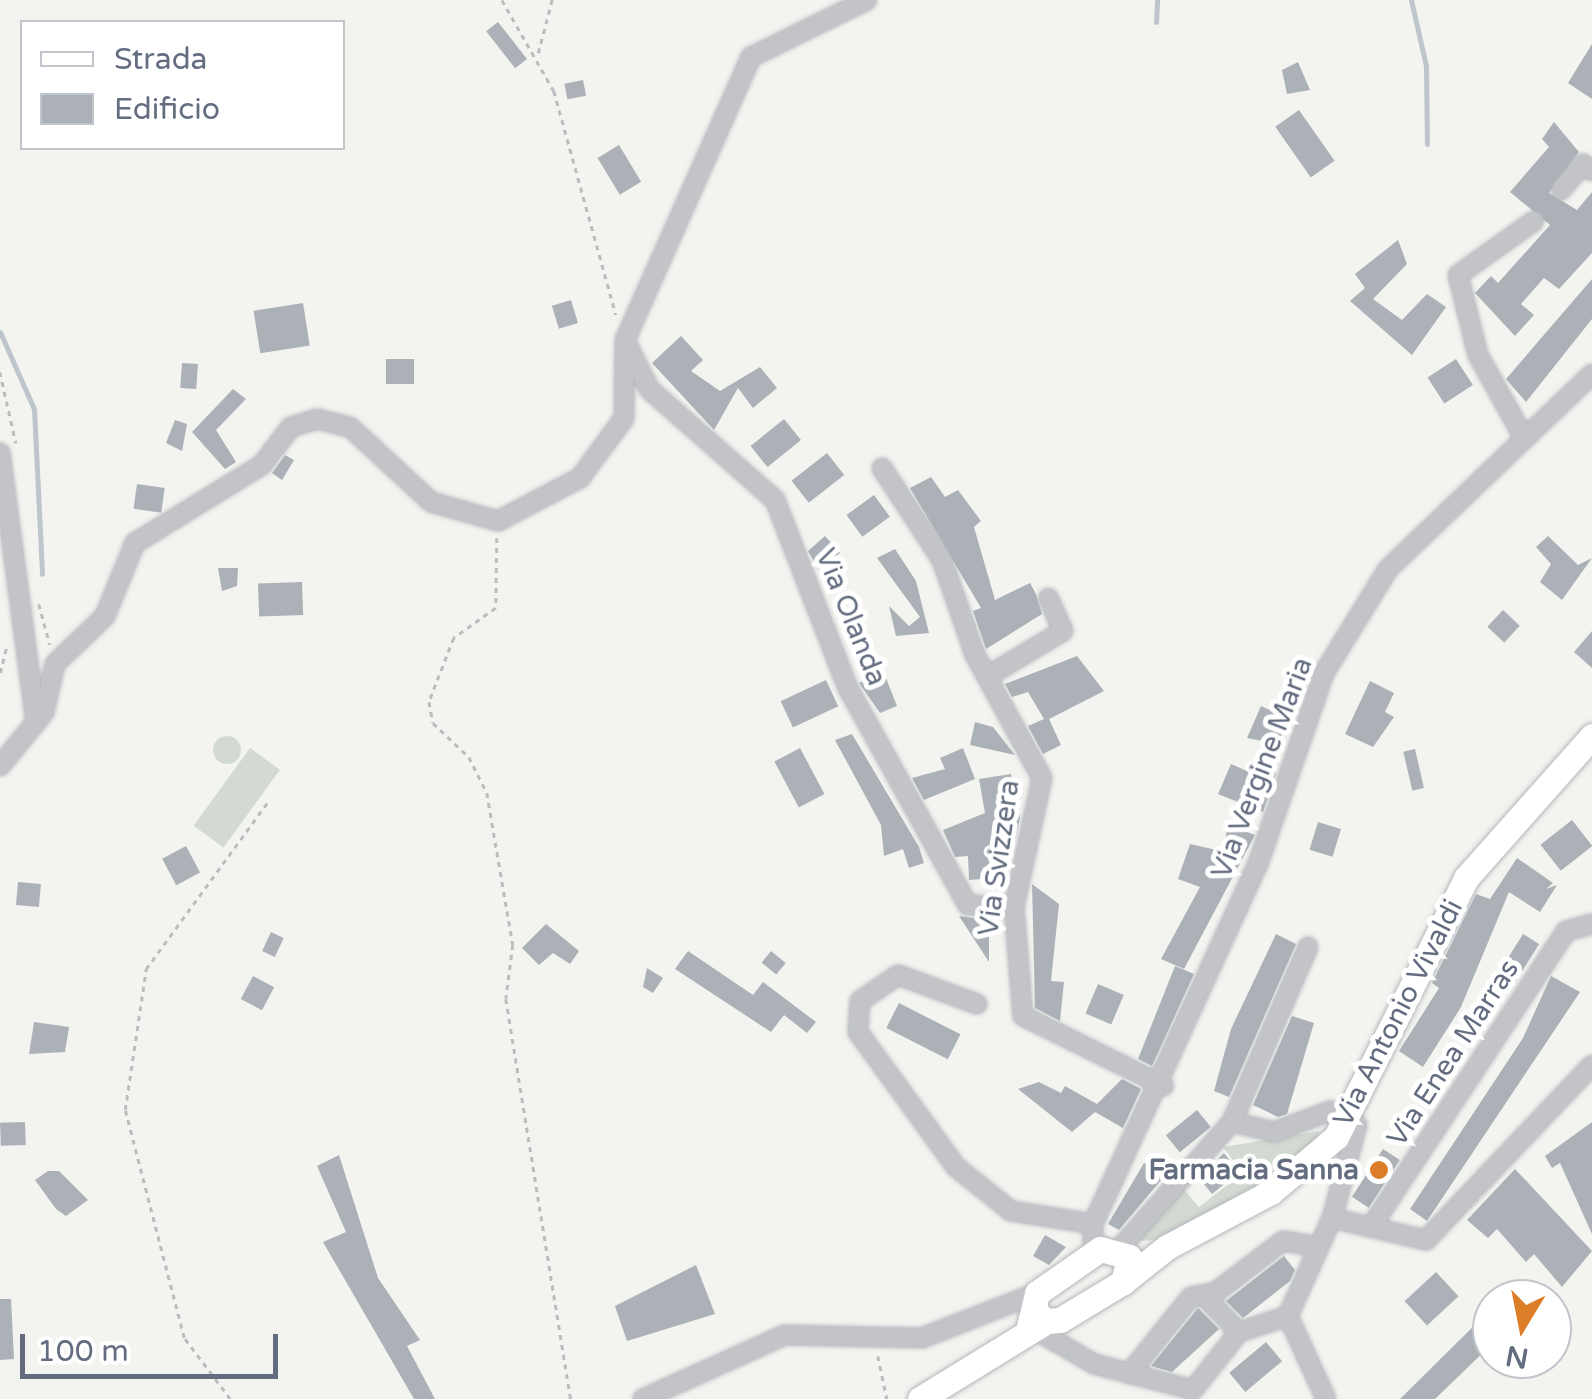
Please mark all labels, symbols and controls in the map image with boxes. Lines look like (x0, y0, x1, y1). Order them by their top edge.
legend (20, 20, 345, 150)
text: Strada (114, 41, 207, 78)
text: Edificio (114, 91, 220, 128)
street label: Via Olanda (808, 544, 894, 690)
street label: Via Vergine Maria (1204, 653, 1320, 883)
street label: Via Svizzera (971, 778, 1027, 938)
street label: Via Antonio Vivaldi (1326, 894, 1470, 1132)
street label: Via Enea Marras (1380, 953, 1526, 1153)
place label: Farmacia Sanna (1148, 1153, 1359, 1187)
marker: Farmacia Sanna (1368, 1159, 1390, 1181)
north arrow (1472, 1279, 1572, 1379)
scale bar (25, 1314, 282, 1376)
text: 100 m (37, 1333, 129, 1370)
text: N (1503, 1338, 1531, 1375)

